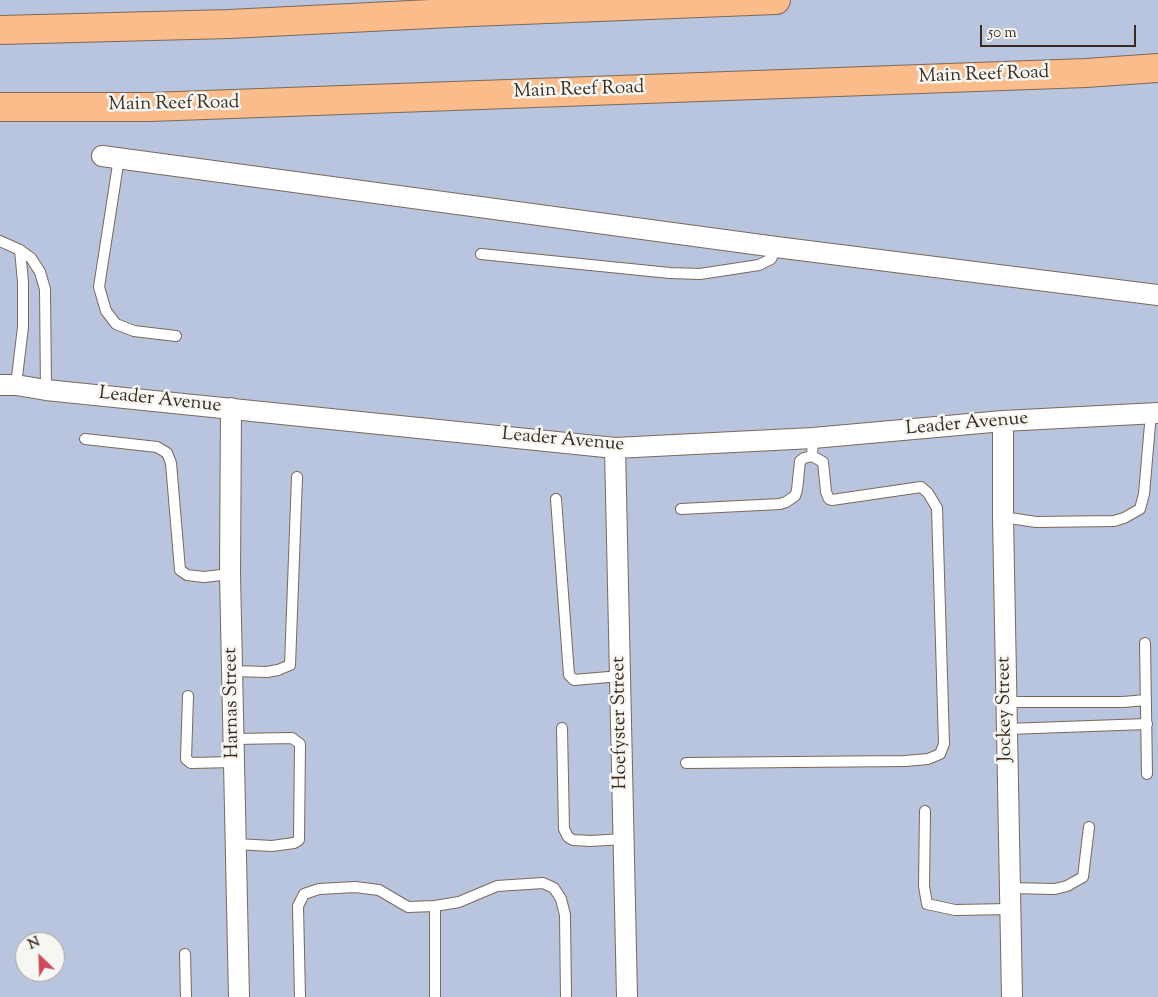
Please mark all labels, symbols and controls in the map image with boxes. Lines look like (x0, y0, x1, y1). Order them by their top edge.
scale bar (983, 15, 1139, 47)
text: 50 m (988, 23, 1017, 44)
street label: Main Reef Road (918, 62, 1050, 90)
street label: Main Reef Road (513, 77, 645, 105)
street label: Main Reef Road (108, 92, 240, 118)
street label: Leader Avenue (98, 383, 222, 419)
street label: Leader Avenue (905, 408, 1029, 442)
street label: Leader Avenue (501, 424, 625, 458)
street label: Harnas Street (221, 647, 245, 759)
street label: Hoefyster Street (608, 656, 634, 790)
street label: Jockey Street (994, 656, 1018, 762)
north arrow (15, 932, 65, 982)
text: N (25, 933, 43, 956)

